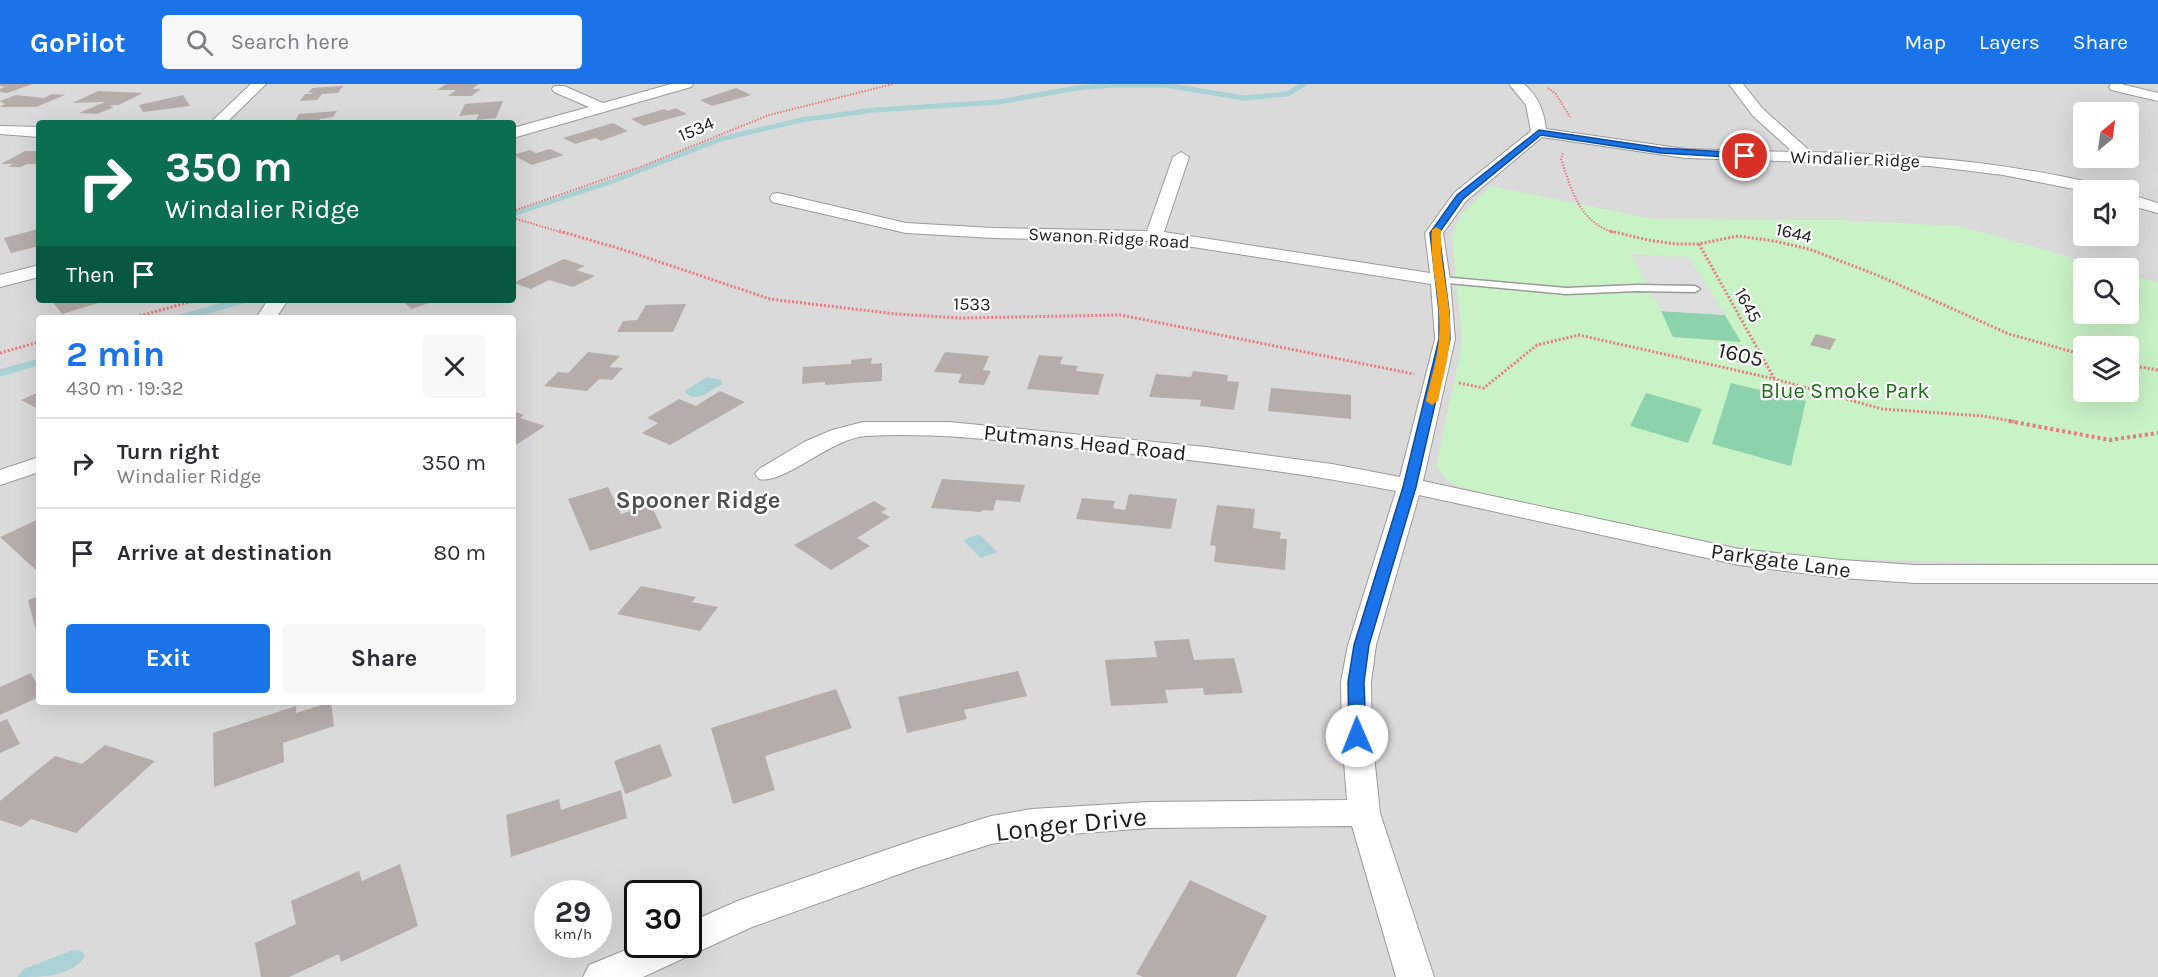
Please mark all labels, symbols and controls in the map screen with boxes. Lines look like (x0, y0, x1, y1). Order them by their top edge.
search box (162, 15, 582, 69)
text: GoPilot (30, 26, 126, 59)
icon: search (183, 26, 216, 59)
text: Search here (231, 29, 349, 55)
text: Map (1904, 30, 1946, 54)
text: Layers (1979, 30, 2040, 54)
text: Share (2073, 30, 2128, 54)
north arrow (2073, 102, 2139, 168)
map controls (2073, 102, 2139, 402)
street label: 1534 (675, 112, 717, 146)
pin (1719, 130, 1770, 181)
icon: arrive (1728, 139, 1761, 172)
text: 350 m (165, 142, 293, 192)
icon: right (66, 144, 144, 222)
street label: Windalier Ridge (1790, 146, 1920, 172)
button: sound (2073, 180, 2139, 246)
text: Windalier Ridge (165, 193, 360, 225)
street label: 1644 (1774, 218, 1814, 248)
street label: Swanon Ridge Road (1028, 223, 1190, 253)
icon: arrive (127, 258, 160, 291)
button: search (2073, 258, 2139, 324)
text: Then (66, 262, 115, 288)
street label: 1645 (1730, 284, 1766, 326)
street label: 1533 (953, 293, 991, 315)
text: 2 min (66, 333, 165, 375)
button: close (423, 335, 486, 398)
button: layers (2073, 336, 2139, 402)
street label: 1605 (1716, 337, 1766, 373)
text: 430 m · 19:32 (66, 377, 184, 400)
park label: Blue Smoke Park (1760, 378, 1930, 404)
street label: Putmans Head Road (982, 419, 1187, 467)
text: Turn right (117, 439, 220, 465)
icon: right (66, 447, 99, 480)
text: 350 m (422, 450, 486, 476)
text: Windalier Ridge (117, 465, 261, 488)
district label: Spooner Ridge (615, 486, 781, 514)
icon: arrive (66, 537, 99, 570)
street label: Parkgate Lane (1709, 538, 1852, 584)
text: Arrive at destination (117, 540, 332, 566)
text: 80 m (434, 540, 486, 566)
button: Exit (66, 624, 270, 693)
button: Share (282, 624, 486, 693)
position arrow (1325, 704, 1389, 768)
street label: Longer Drive (994, 800, 1148, 848)
speed limit sign: 30 (624, 880, 702, 958)
text: 29 (555, 894, 591, 930)
text: km/h (554, 925, 592, 943)

